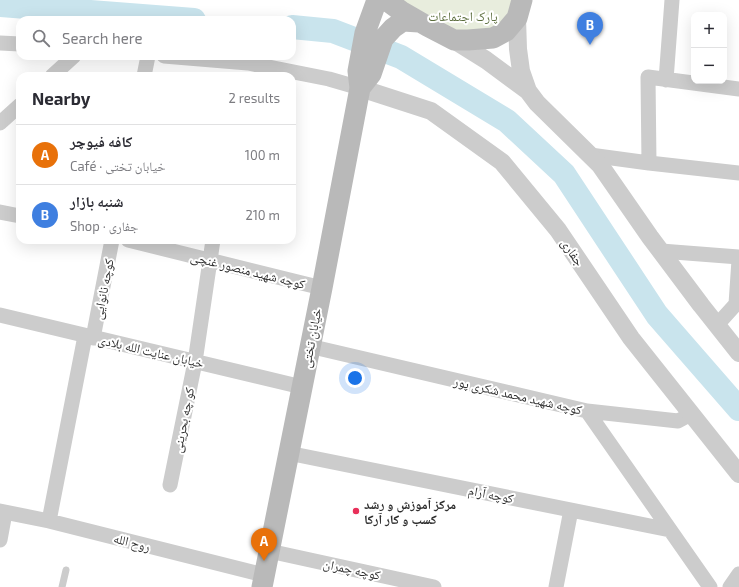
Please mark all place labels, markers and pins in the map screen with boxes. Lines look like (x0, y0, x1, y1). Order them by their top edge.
pin: B (577, 12, 603, 45)
place label: مرکز آموزش و رشد کسب و کار آرکا (364, 496, 456, 527)
marker: مرکز آموزش و رشد کسب و کار آرکا (351, 506, 361, 516)
pin: A (251, 528, 277, 561)

